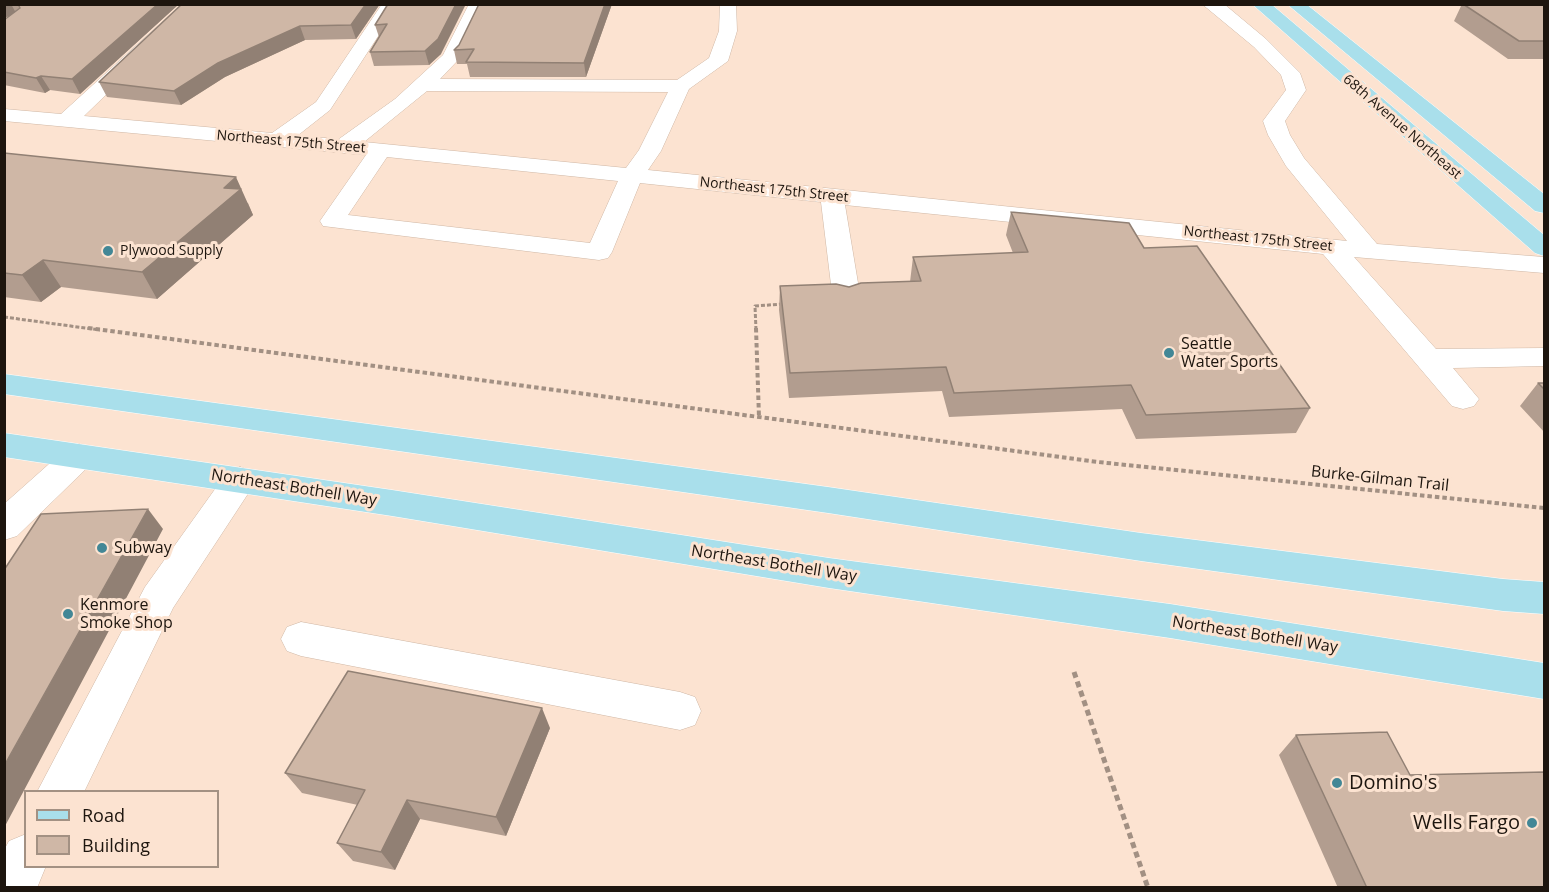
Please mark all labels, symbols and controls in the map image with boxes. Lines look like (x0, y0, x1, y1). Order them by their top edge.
street label: 68th Avenue Northeast (1339, 71, 1465, 183)
street label: Northeast 175th Street (216, 127, 366, 157)
street label: Northeast 175th Street (699, 174, 849, 206)
street label: Northeast 175th Street (1183, 223, 1333, 255)
place label: Plywood Supply (120, 243, 223, 259)
marker: Plywood Supply (101, 244, 115, 258)
place label: Seattle Water Sports (1181, 334, 1278, 372)
marker: Seattle Water Sports (1162, 346, 1176, 360)
street label: Burke-Gilman Trail (1310, 462, 1450, 496)
street label: Northeast Bothell Way (210, 465, 378, 511)
place label: Subway (114, 538, 172, 558)
marker: Subway (95, 541, 109, 555)
street label: Northeast Bothell Way (690, 541, 858, 587)
place label: Kenmore Smoke Shop (80, 595, 173, 633)
marker: Kenmore Smoke Shop (61, 607, 75, 621)
street label: Northeast Bothell Way (1171, 612, 1339, 658)
place label: Domino's (1349, 771, 1437, 795)
marker: Domino's (1330, 776, 1344, 790)
legend (24, 790, 219, 868)
text: Road (82, 803, 125, 827)
place label: Wells Fargo (1413, 811, 1520, 835)
marker: Wells Fargo (1525, 816, 1539, 830)
text: Building (82, 833, 150, 857)

